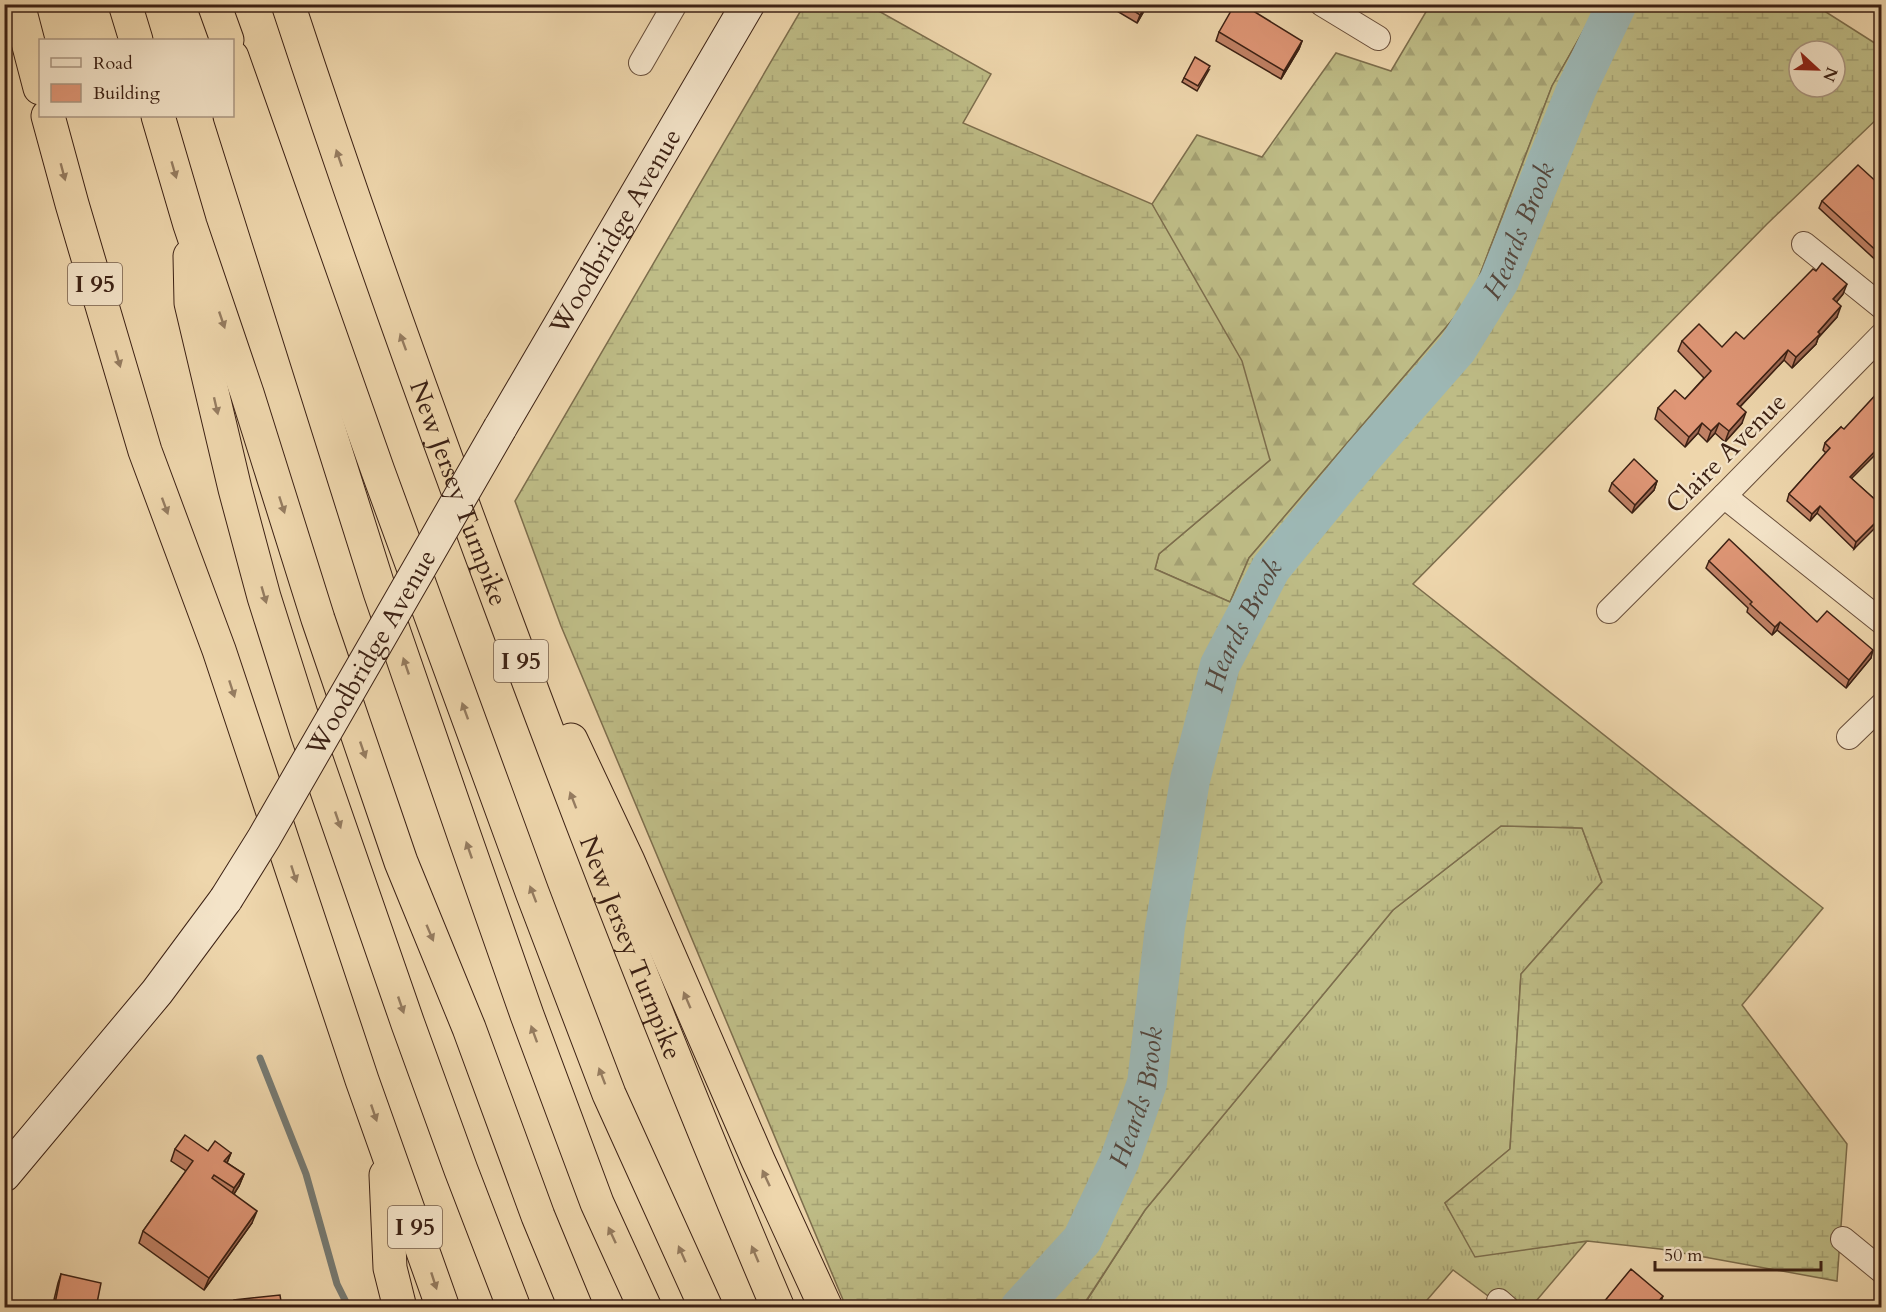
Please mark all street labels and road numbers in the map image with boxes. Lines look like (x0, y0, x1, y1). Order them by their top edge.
street label: Woodbridge Avenue (541, 122, 689, 341)
road number: I 95 (68, 263, 122, 305)
street label: New Jersey Turnpike (402, 375, 516, 611)
street label: Claire Avenue (1658, 385, 1794, 521)
street label: Woodbridge Avenue (297, 543, 444, 763)
road number: I 95 (494, 640, 548, 682)
street label: New Jersey Turnpike (571, 831, 691, 1065)
road number: I 95 (388, 1206, 442, 1248)

